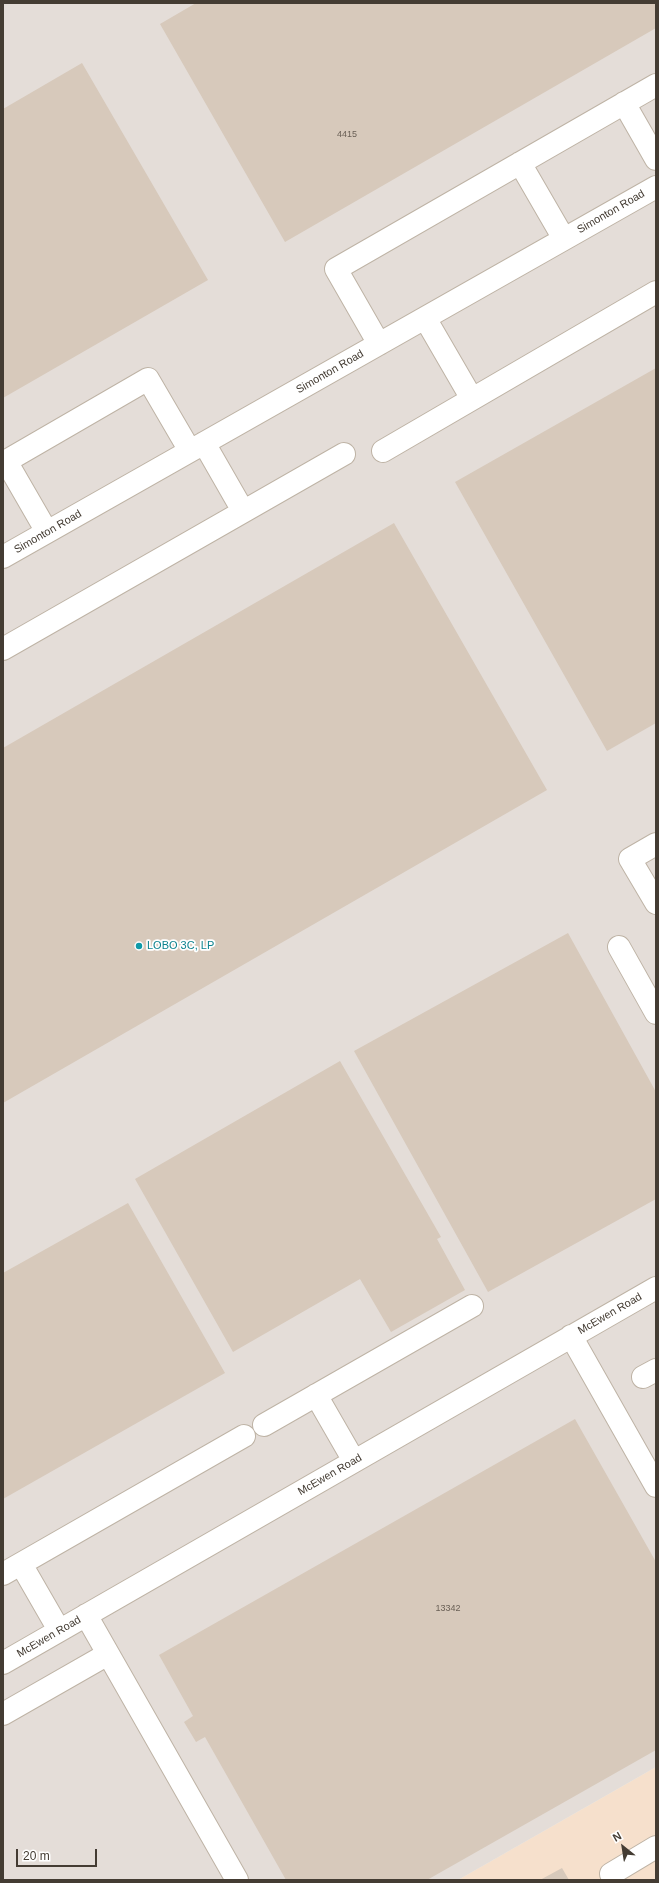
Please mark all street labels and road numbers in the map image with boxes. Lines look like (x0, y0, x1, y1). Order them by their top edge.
street label: Simonton Road (575, 187, 647, 237)
street label: Simonton Road (294, 347, 366, 397)
street label: Simonton Road (12, 507, 84, 557)
street label: McEwen Road (576, 1290, 644, 1338)
street label: McEwen Road (296, 1451, 364, 1499)
street label: McEwen Road (15, 1613, 83, 1661)

